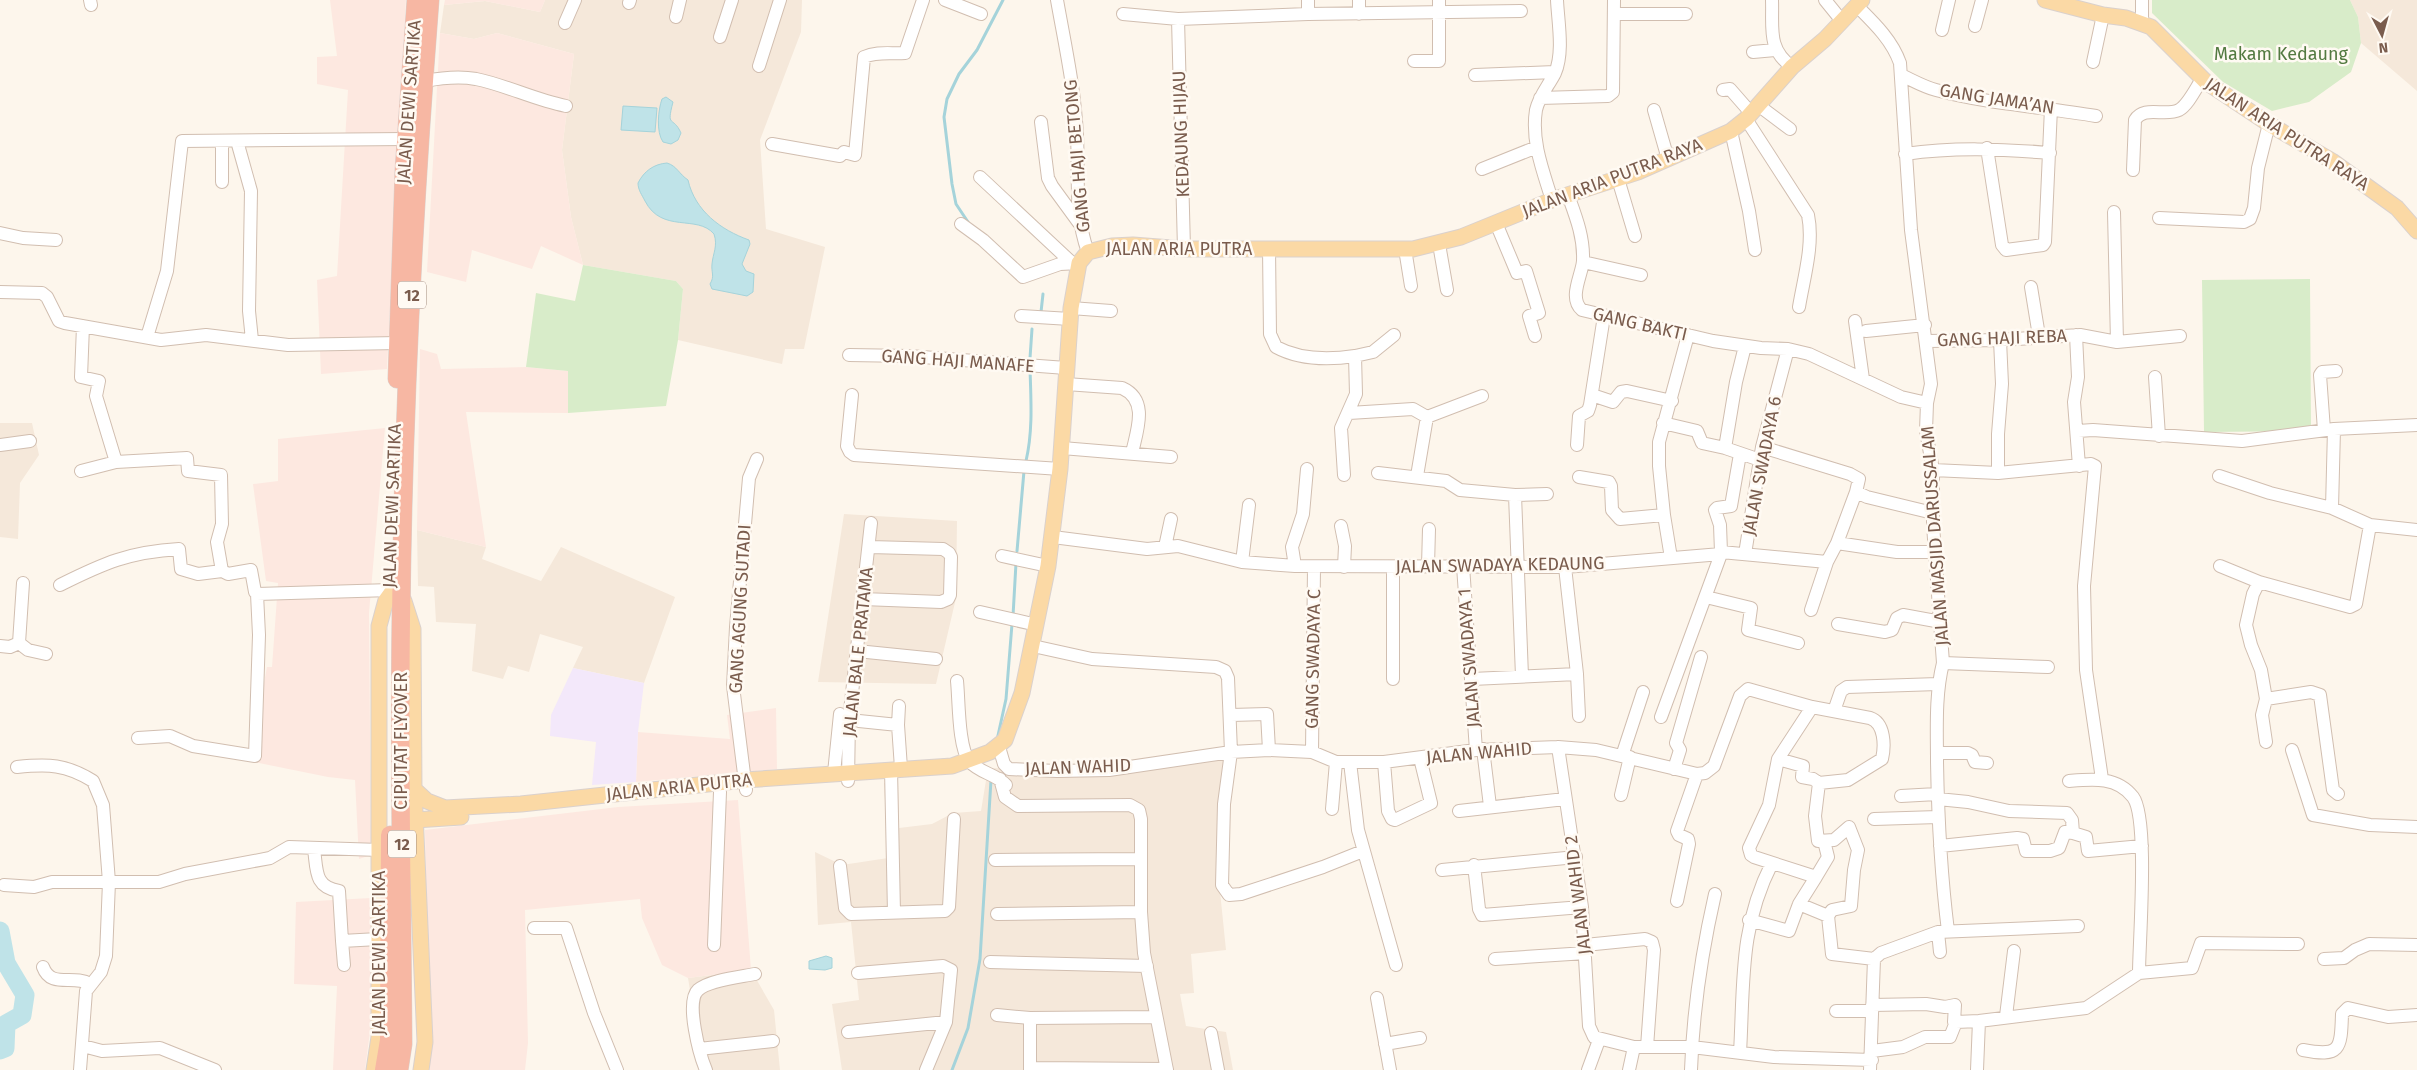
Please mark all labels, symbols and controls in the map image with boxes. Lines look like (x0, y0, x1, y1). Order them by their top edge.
north arrow (2357, 10, 2407, 60)
street label: JALAN DEWI SARTIKA (392, 19, 426, 185)
text: N (2378, 38, 2389, 56)
park label: Makam Kedaung (2214, 43, 2349, 65)
street label: KEDAUNG HIJAU (1168, 70, 1194, 198)
street label: JALAN ARIA PUTRA RAYA (2201, 73, 2374, 196)
street label: GANG HAJI BETONG (1059, 79, 1095, 233)
street label: GANG JAMA’AN (1938, 79, 2056, 119)
street label: JALAN ARIA PUTRA RAYA (1519, 133, 1706, 223)
street label: JALAN ARIA PUTRA (1106, 238, 1253, 260)
road number: 12 (398, 282, 426, 308)
street label: GANG BAKTI (1591, 302, 1689, 346)
street label: GANG HAJI REBA (1937, 325, 2068, 351)
street label: GANG HAJI MANAFE (881, 345, 1035, 377)
street label: JALAN SWADAYA 6 (1738, 394, 1786, 538)
street label: JALAN DEWI SARTIKA (378, 423, 406, 589)
street label: JALAN MASJID DARUSSALAM (1916, 425, 1954, 647)
street label: GANG AGUNG SUTADI (725, 524, 755, 694)
street label: JALAN SWADAYA KEDAUNG (1395, 552, 1605, 578)
street label: JALAN BALE PRATAMA (838, 565, 878, 738)
street label: JALAN SWADAYA 1 (1453, 588, 1485, 728)
street label: GANG SWADAYA C (1301, 589, 1325, 729)
street label: CIPUTAT FLYOVER (390, 672, 412, 810)
street label: JALAN WAHID (1425, 737, 1533, 769)
street label: JALAN WAHID (1024, 754, 1132, 780)
street label: JALAN ARIA PUTRA (605, 768, 754, 806)
road number: 12 (388, 831, 416, 858)
street label: JALAN WAHID 2 (1560, 834, 1596, 956)
street label: JALAN DEWI SARTIKA (368, 870, 390, 1035)

